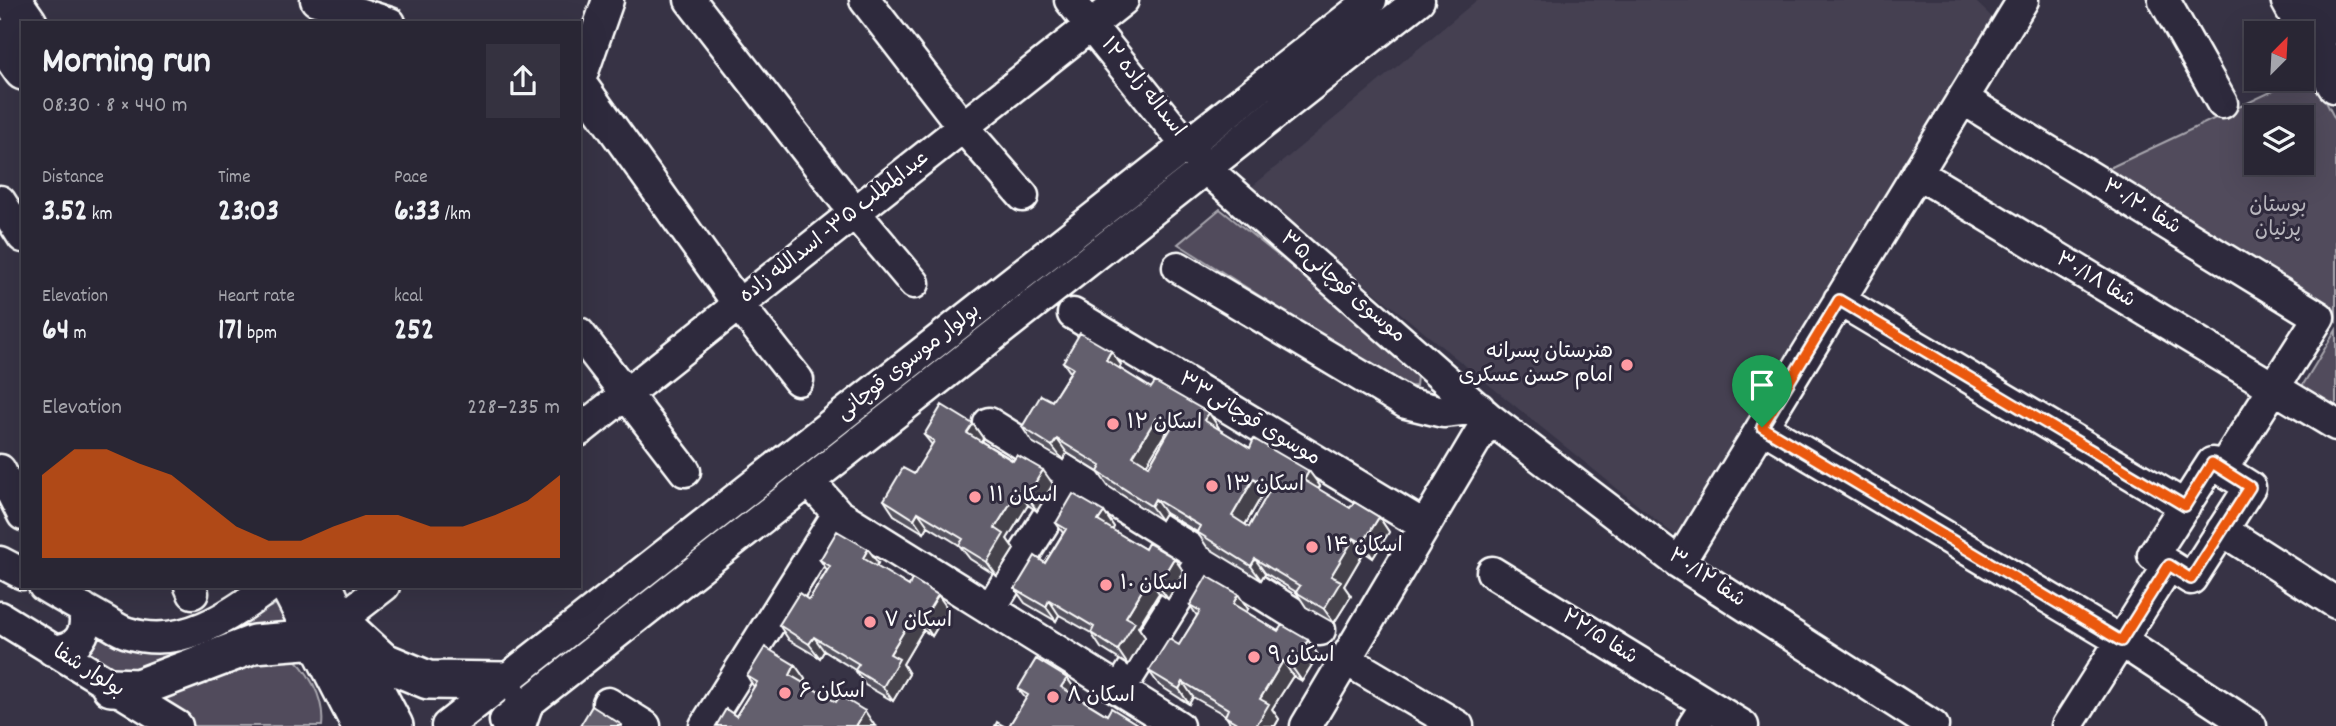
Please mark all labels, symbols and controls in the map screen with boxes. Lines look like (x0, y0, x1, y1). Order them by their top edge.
north arrow (2244, 21, 2314, 91)
map controls (2244, 21, 2314, 175)
street label: اسداله زاده ۱۲ (1092, 32, 1192, 144)
text: Morning run (42, 36, 211, 91)
button: share (486, 44, 560, 118)
text: 08:30 · 8 × 440 m (42, 90, 188, 123)
button: layers (2244, 105, 2314, 175)
street label: عبدالمطلب ۳۵- اسدالله زاده (734, 144, 936, 312)
text: Distance (42, 165, 104, 192)
text: Time (218, 165, 251, 192)
text: Pace (394, 165, 428, 192)
street label: شفا ۳۰/۲۰ (2096, 173, 2186, 243)
text: 3.52 (42, 192, 87, 235)
text: 23:03 (218, 192, 279, 235)
text: 6:33 (394, 192, 440, 235)
park label: بوستان پرنیان (2249, 192, 2307, 246)
text: km (87, 202, 113, 229)
text: /km (440, 202, 471, 229)
street label: موسوی قوچانی۳۵ (1272, 225, 1412, 351)
street label: شفا ۳۰/۱۸ (2049, 245, 2141, 317)
text: Elevation (42, 284, 108, 311)
text: Heart rate (218, 284, 295, 311)
text: kcal (394, 284, 423, 311)
street label: بولوار موسوی قوچانی (831, 297, 987, 429)
text: 64 (42, 311, 69, 354)
text: 171 (218, 311, 243, 354)
text: 252 (394, 311, 434, 354)
text: m (69, 321, 87, 348)
text: bpm (243, 321, 277, 348)
place label: هنرستان پسرانه امام حسن عسکری (1458, 338, 1613, 392)
pin (1732, 355, 1792, 427)
marker: هنرستان پسرانه امام حسن عسکری (1619, 357, 1635, 373)
street label: موسوی قوچانی۳۳ (1172, 366, 1326, 474)
icon: arrive (1743, 366, 1781, 404)
text: Elevation (42, 392, 122, 425)
text: 228–235 m (467, 392, 560, 425)
place label: اسکان ۱۲ (1127, 409, 1202, 439)
marker: اسکان ۱۲ (1105, 416, 1121, 432)
place label: اسکان ۱۳ (1226, 471, 1304, 501)
marker: اسکان ۱۳ (1204, 478, 1220, 494)
place label: اسکان ۱۱ (989, 482, 1058, 512)
marker: اسکان ۱۱ (967, 489, 983, 505)
place label: اسکان ۱۴ (1326, 532, 1403, 562)
marker: اسکان ۱۴ (1304, 539, 1320, 555)
street label: شفا ۳۰/۱۲ (1661, 542, 1751, 616)
place label: اسکان ۱۰ (1120, 570, 1188, 600)
marker: اسکان ۱۰ (1098, 577, 1114, 593)
street label: شفا ۲۲/۵ (1555, 603, 1643, 673)
place label: اسکان ۷ (884, 607, 952, 637)
marker: اسکان ۷ (862, 614, 878, 630)
street label: بولوار شفا (46, 638, 130, 706)
place label: اسکان ۹ (1268, 642, 1334, 672)
marker: اسکان ۹ (1246, 649, 1262, 665)
place label: اسکان ۶ (799, 678, 865, 708)
place label: اسکان ۸ (1067, 682, 1135, 712)
marker: اسکان ۶ (777, 685, 793, 701)
marker: اسکان ۸ (1045, 689, 1061, 705)

